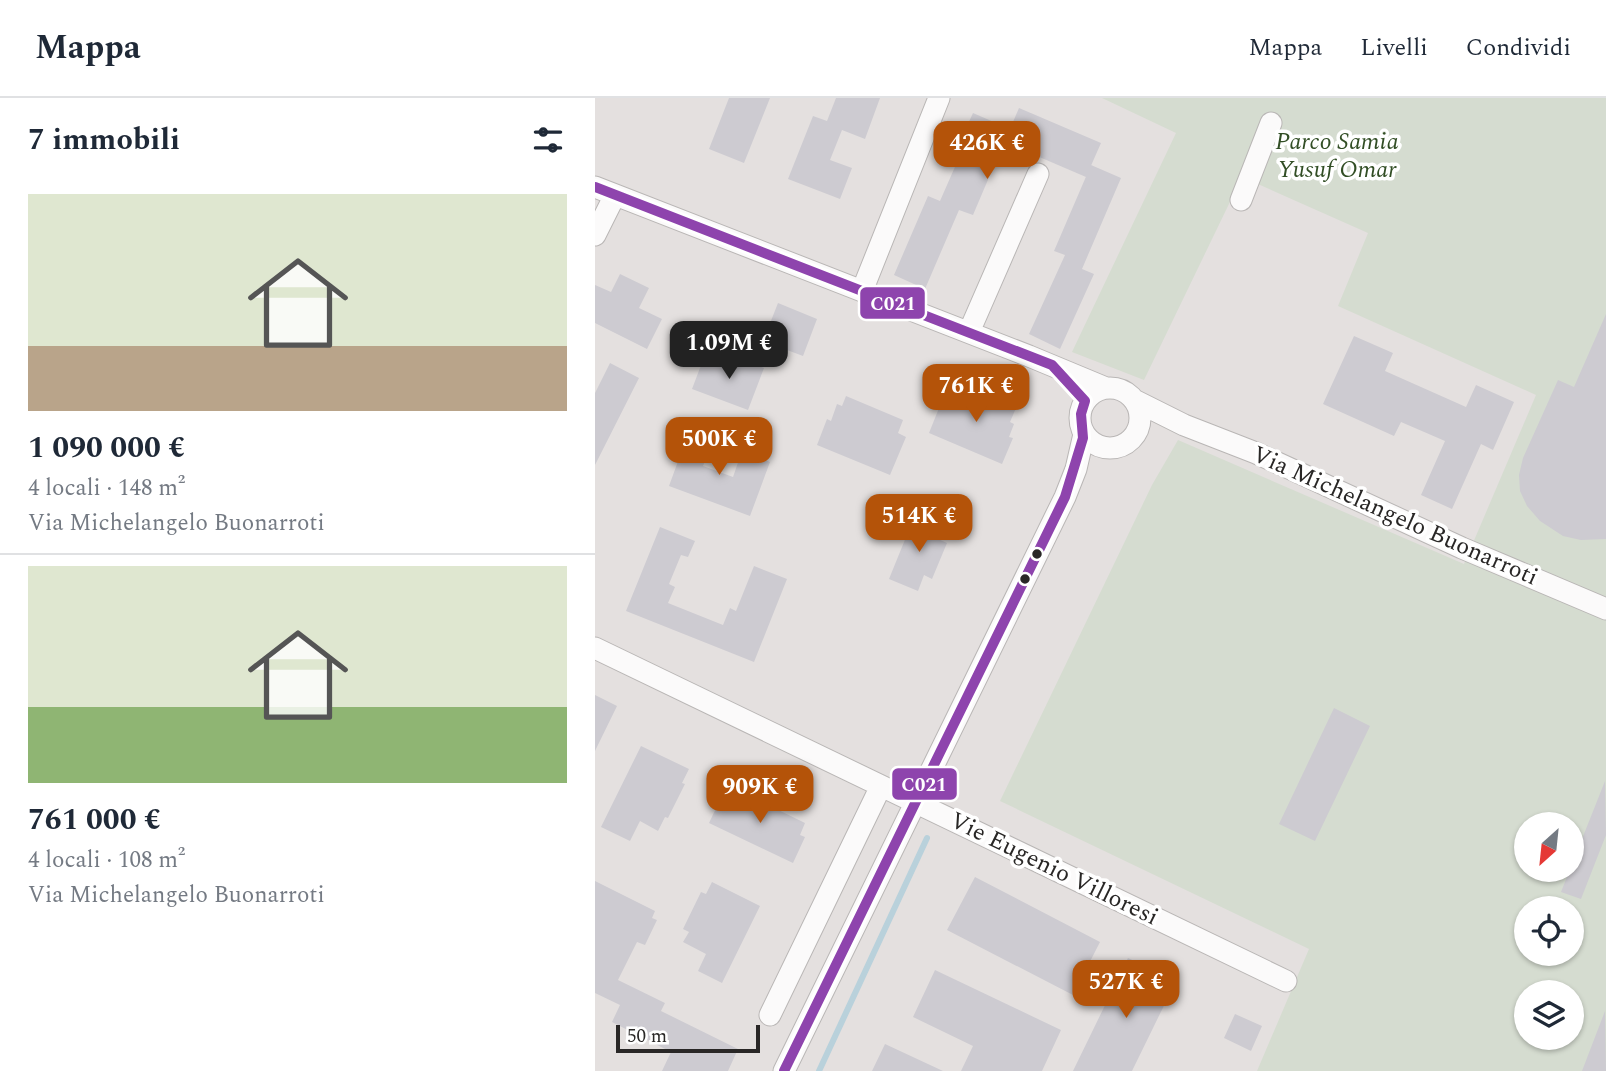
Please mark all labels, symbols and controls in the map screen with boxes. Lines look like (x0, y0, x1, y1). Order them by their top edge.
text: Mappa (35, 23, 141, 73)
text: Mappa (1248, 30, 1322, 66)
text: Livelli (1360, 30, 1428, 66)
text: Condividi (1466, 30, 1571, 66)
text: 7 immobili (28, 117, 180, 163)
icon: filters (529, 121, 567, 159)
pin: 426K € (930, 122, 1044, 181)
park label: Parco Samia Yusuf Omar (1275, 124, 1399, 188)
text: 426K € (949, 126, 1025, 161)
icon: home (235, 240, 361, 366)
line badge: C021 (859, 286, 926, 320)
text: C021 (870, 290, 916, 319)
pin: 1.09M € (664, 322, 794, 381)
text: 1.09M € (686, 326, 772, 361)
pin: 761K € (919, 364, 1033, 424)
text: 761K € (938, 369, 1014, 404)
pin: 500K € (662, 418, 776, 477)
text: 500K € (681, 422, 757, 457)
text: 1 090 000 € (28, 425, 185, 471)
street label: Via Michelangelo Buonarroti (1246, 437, 1544, 595)
text: 4 locali · 148 m² (28, 471, 185, 506)
pin: 514K € (862, 494, 976, 554)
text: 514K € (881, 499, 957, 534)
text: Via Michelangelo Buonarroti (28, 506, 325, 541)
unlabelled marker (1030, 547, 1044, 561)
unlabelled marker (1018, 572, 1032, 586)
icon: home (235, 612, 361, 738)
pin: 909K € (703, 766, 817, 825)
line badge: C021 (891, 767, 958, 801)
text: 909K € (722, 770, 798, 805)
text: C021 (901, 771, 947, 800)
text: 761 000 € (28, 797, 161, 843)
street label: Vie Eugenio Villoresi (944, 803, 1164, 935)
north arrow (1514, 812, 1584, 882)
map controls (1514, 812, 1584, 1050)
text: 4 locali · 108 m² (28, 843, 185, 878)
text: Via Michelangelo Buonarroti (28, 878, 325, 913)
button: locate (1514, 896, 1584, 966)
pin: 527K € (1069, 960, 1183, 1020)
text: 527K € (1088, 965, 1164, 1000)
button: layers (1514, 980, 1584, 1050)
scale bar (616, 1022, 759, 1054)
text: 50 m (627, 1022, 667, 1051)

